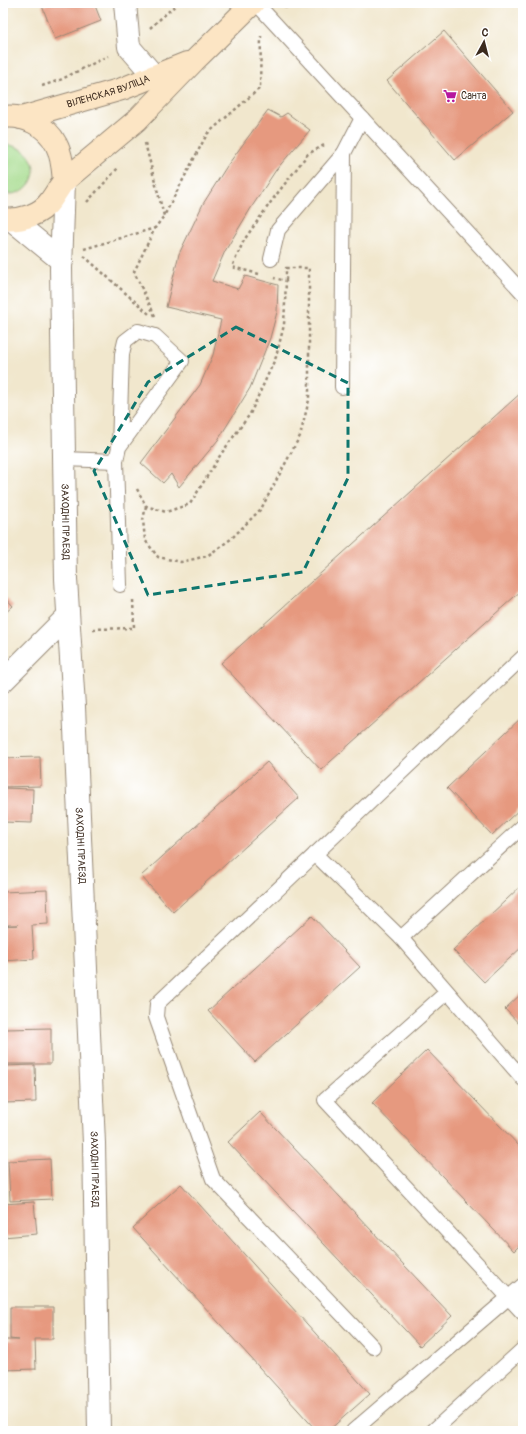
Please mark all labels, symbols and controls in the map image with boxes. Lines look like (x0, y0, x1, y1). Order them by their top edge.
north arrow (464, 22, 504, 62)
text: С (481, 26, 490, 39)
street label: ВІЛЕНСКАЯ ВУЛІЦА (65, 72, 152, 111)
supermarket icon: Санта (442, 88, 458, 104)
place label: Санта (461, 90, 487, 102)
street label: ЗАХОДНІ ПРАЕЗД (58, 484, 72, 561)
street label: ЗАХОДНІ ПРАЕЗД (73, 807, 88, 885)
street label: ЗАХОДНІ ПРАЕЗД (87, 1131, 101, 1208)

